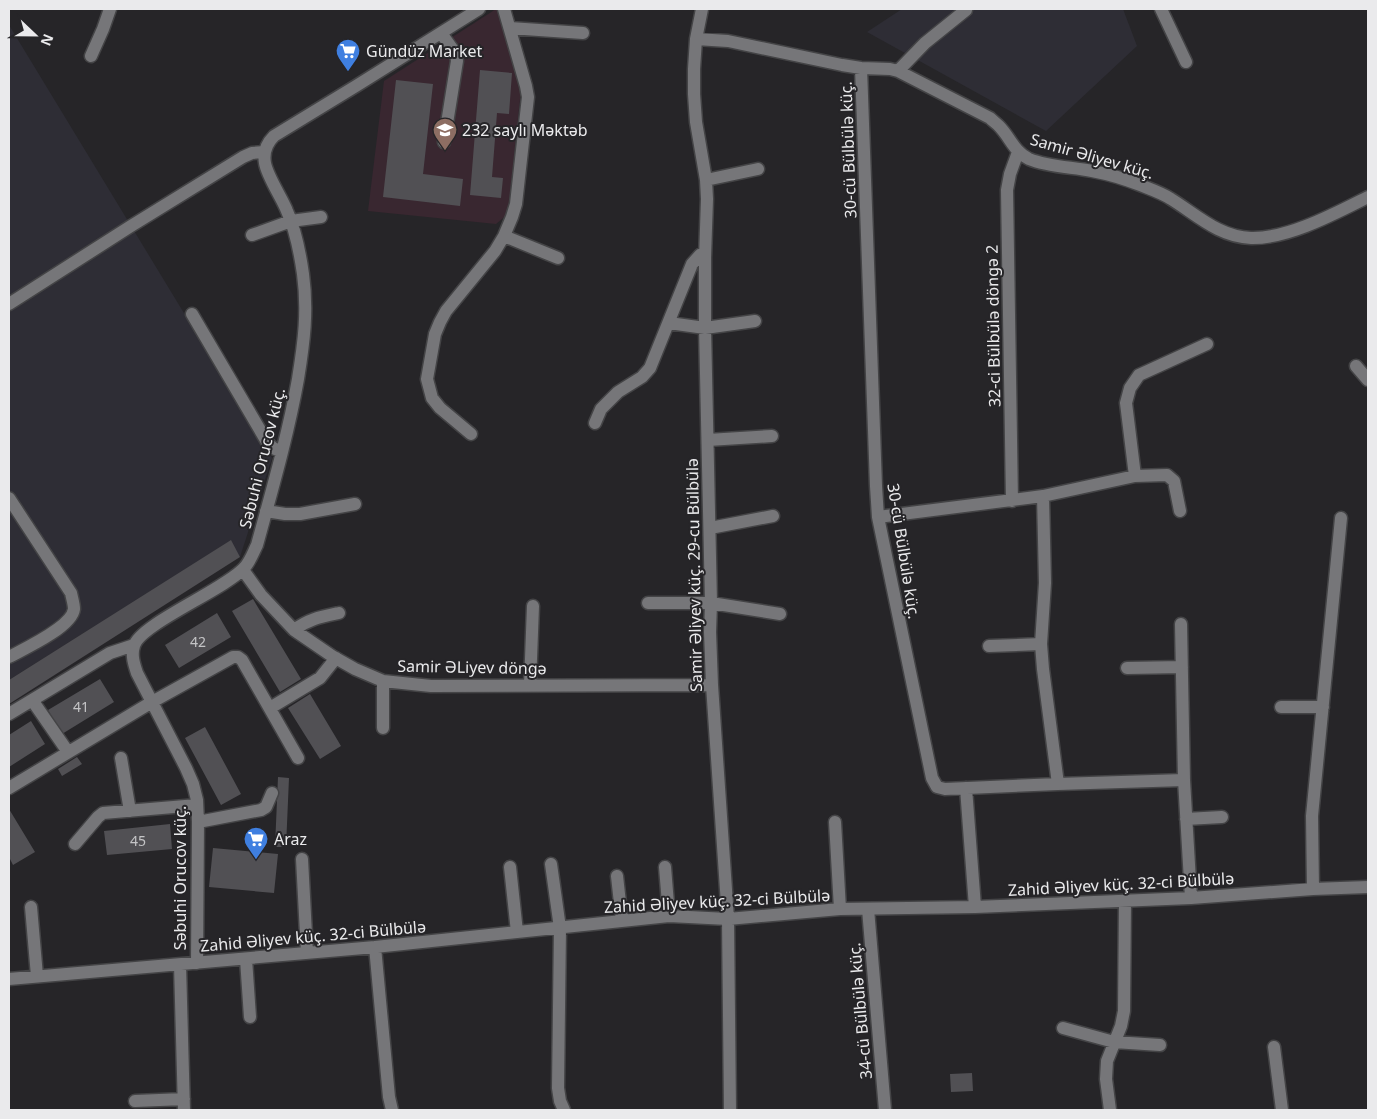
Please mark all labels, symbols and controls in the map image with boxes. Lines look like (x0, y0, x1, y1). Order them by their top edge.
north arrow (10, 10, 60, 60)
text: N (37, 31, 58, 49)
supermarket icon: Gündüz Market (335, 38, 361, 72)
place label: Gündüz Market (366, 40, 482, 62)
street label: 30-cü Bülbülə küç. (835, 81, 861, 219)
school or university icon: 232 saylı Məktəb (432, 117, 458, 151)
place label: 232 saylı Məktəb (462, 119, 588, 141)
street label: Samir Əliyev küç. (1028, 128, 1156, 184)
street label: 32-ci Bülbülə döngə 2 (981, 245, 1005, 407)
street label: Səbuhi Orucov küç. (234, 385, 290, 531)
street label: Samir Əliyev küç. 29-cu Bülbülə (681, 458, 707, 692)
street label: 30-cü Bülbülə küç. (882, 482, 926, 620)
house number: 42 (190, 632, 206, 651)
street label: Samir ƏLiyev döngə (397, 655, 547, 679)
house number: 41 (73, 697, 89, 716)
street label: Səbuhi Orucov küç. (169, 806, 191, 950)
supermarket icon: Araz (243, 826, 269, 860)
place label: Araz (274, 828, 307, 850)
house number: 45 (130, 831, 146, 850)
street label: Zahid Əliyev küç. 32-ci Bülbülə (1007, 867, 1235, 901)
street label: Zahid Əliyev küç. 32-ci Bülbülə (603, 884, 831, 918)
street label: Zahid Əliyev küç. 32-ci Bülbülə (199, 915, 427, 957)
street label: 34-cü Bülbülə küç. (843, 942, 877, 1080)

